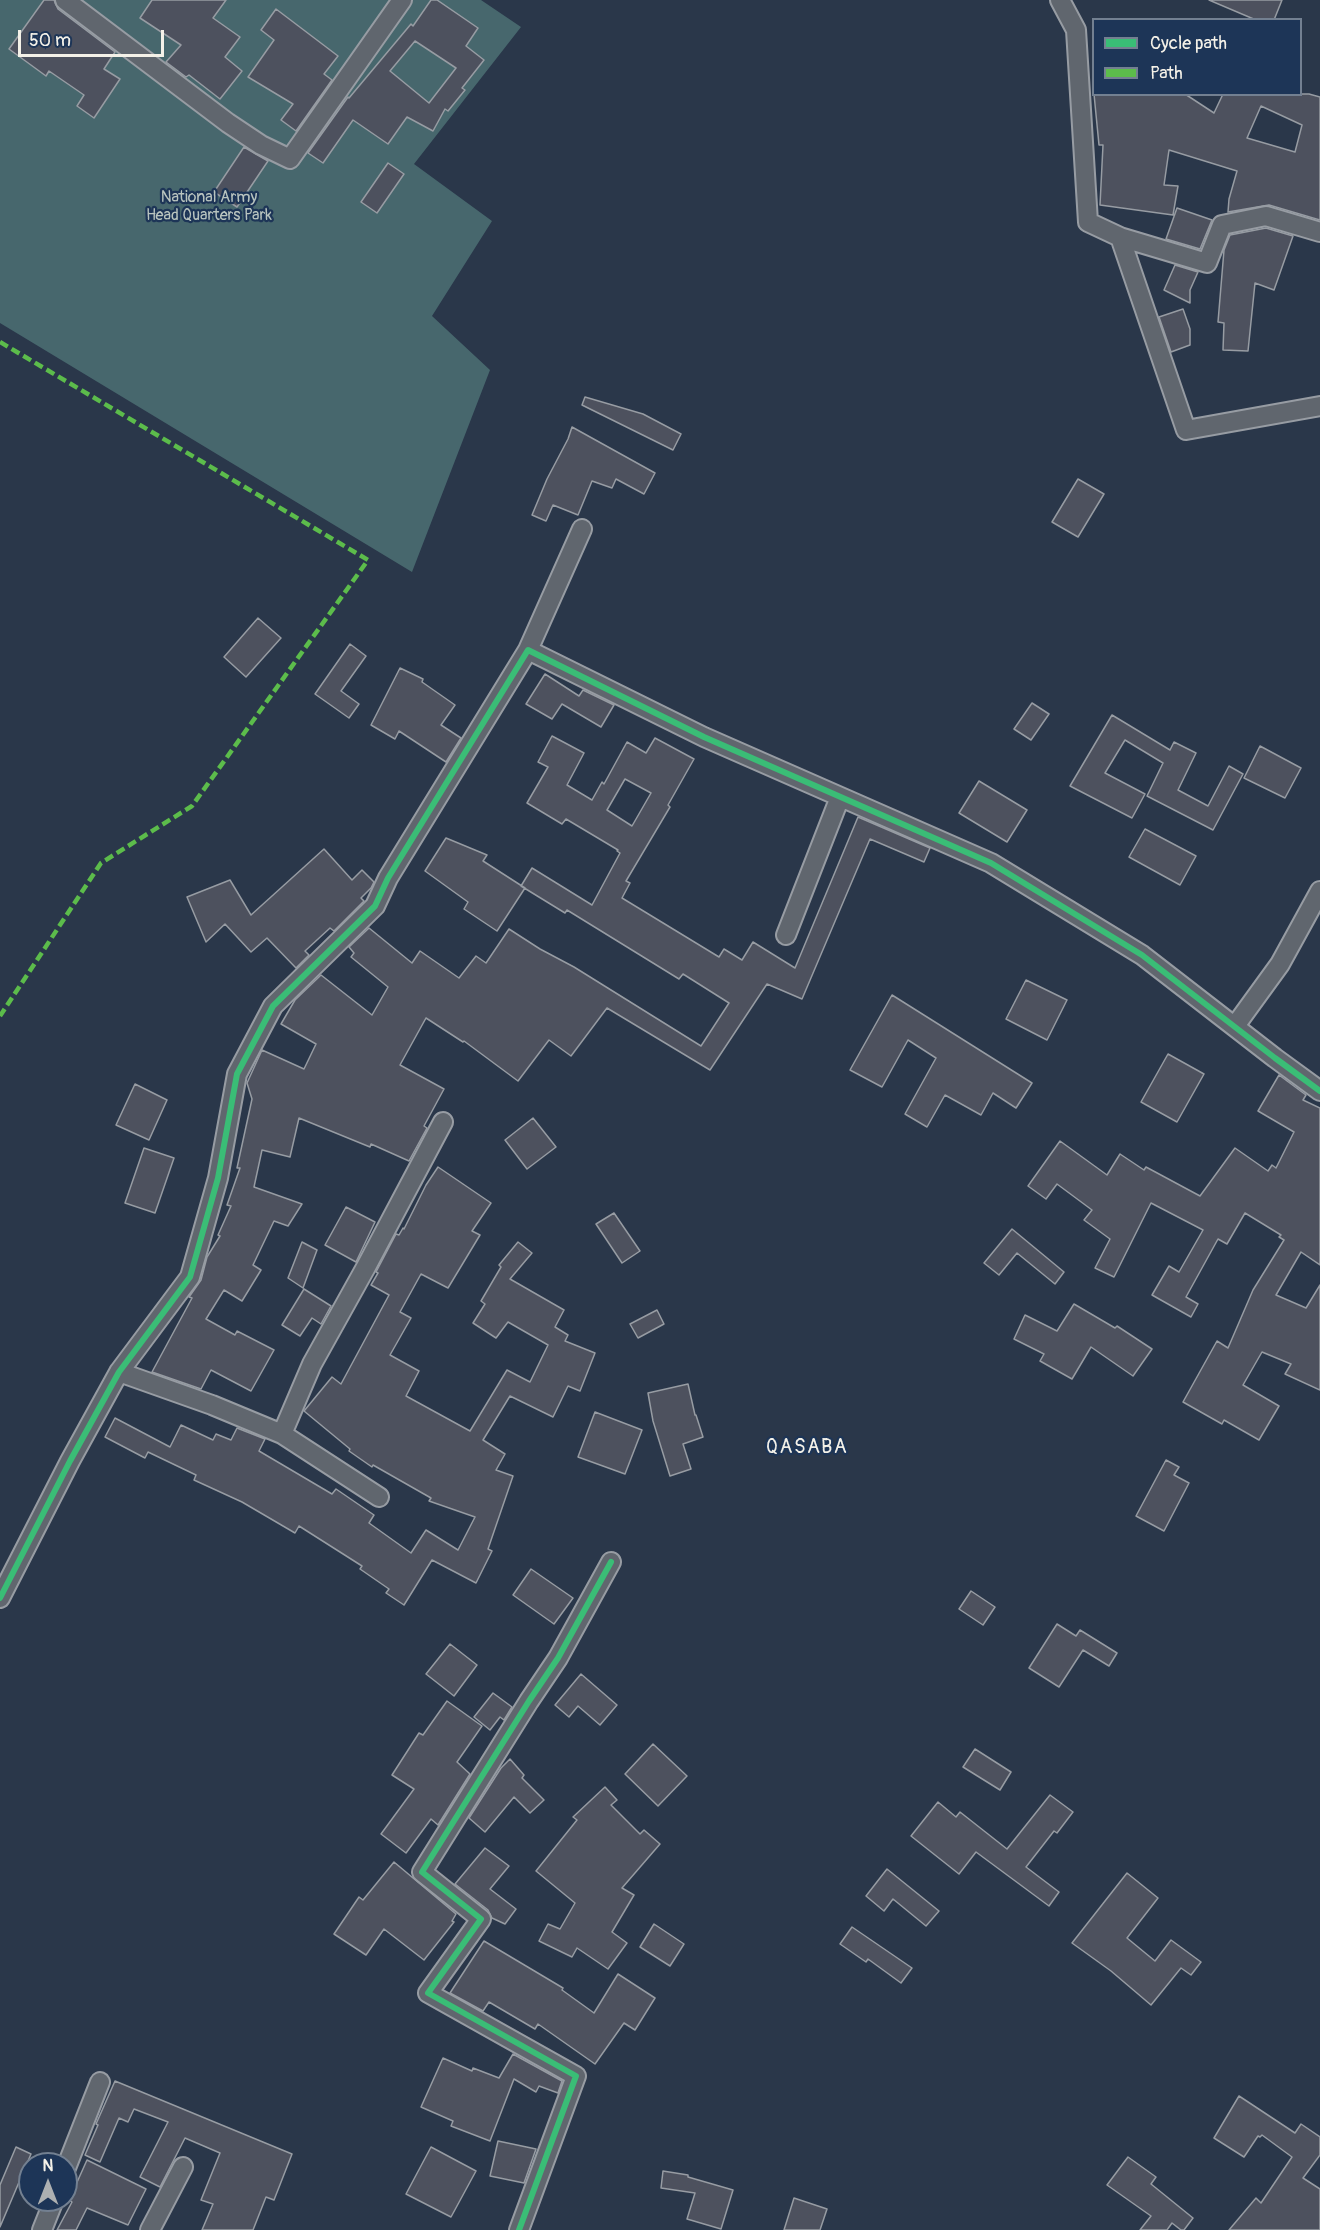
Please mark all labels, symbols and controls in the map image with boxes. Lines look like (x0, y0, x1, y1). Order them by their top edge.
scale bar (21, 18, 166, 56)
legend (1092, 18, 1302, 96)
text: 50 m (29, 29, 71, 52)
text: Cycle path (1150, 32, 1227, 55)
text: Path (1150, 62, 1183, 85)
park label: National Army Head Quarters Park (146, 188, 272, 226)
district label: QASABA (766, 1436, 848, 1460)
north arrow (18, 2152, 78, 2212)
text: N (43, 2156, 53, 2176)

